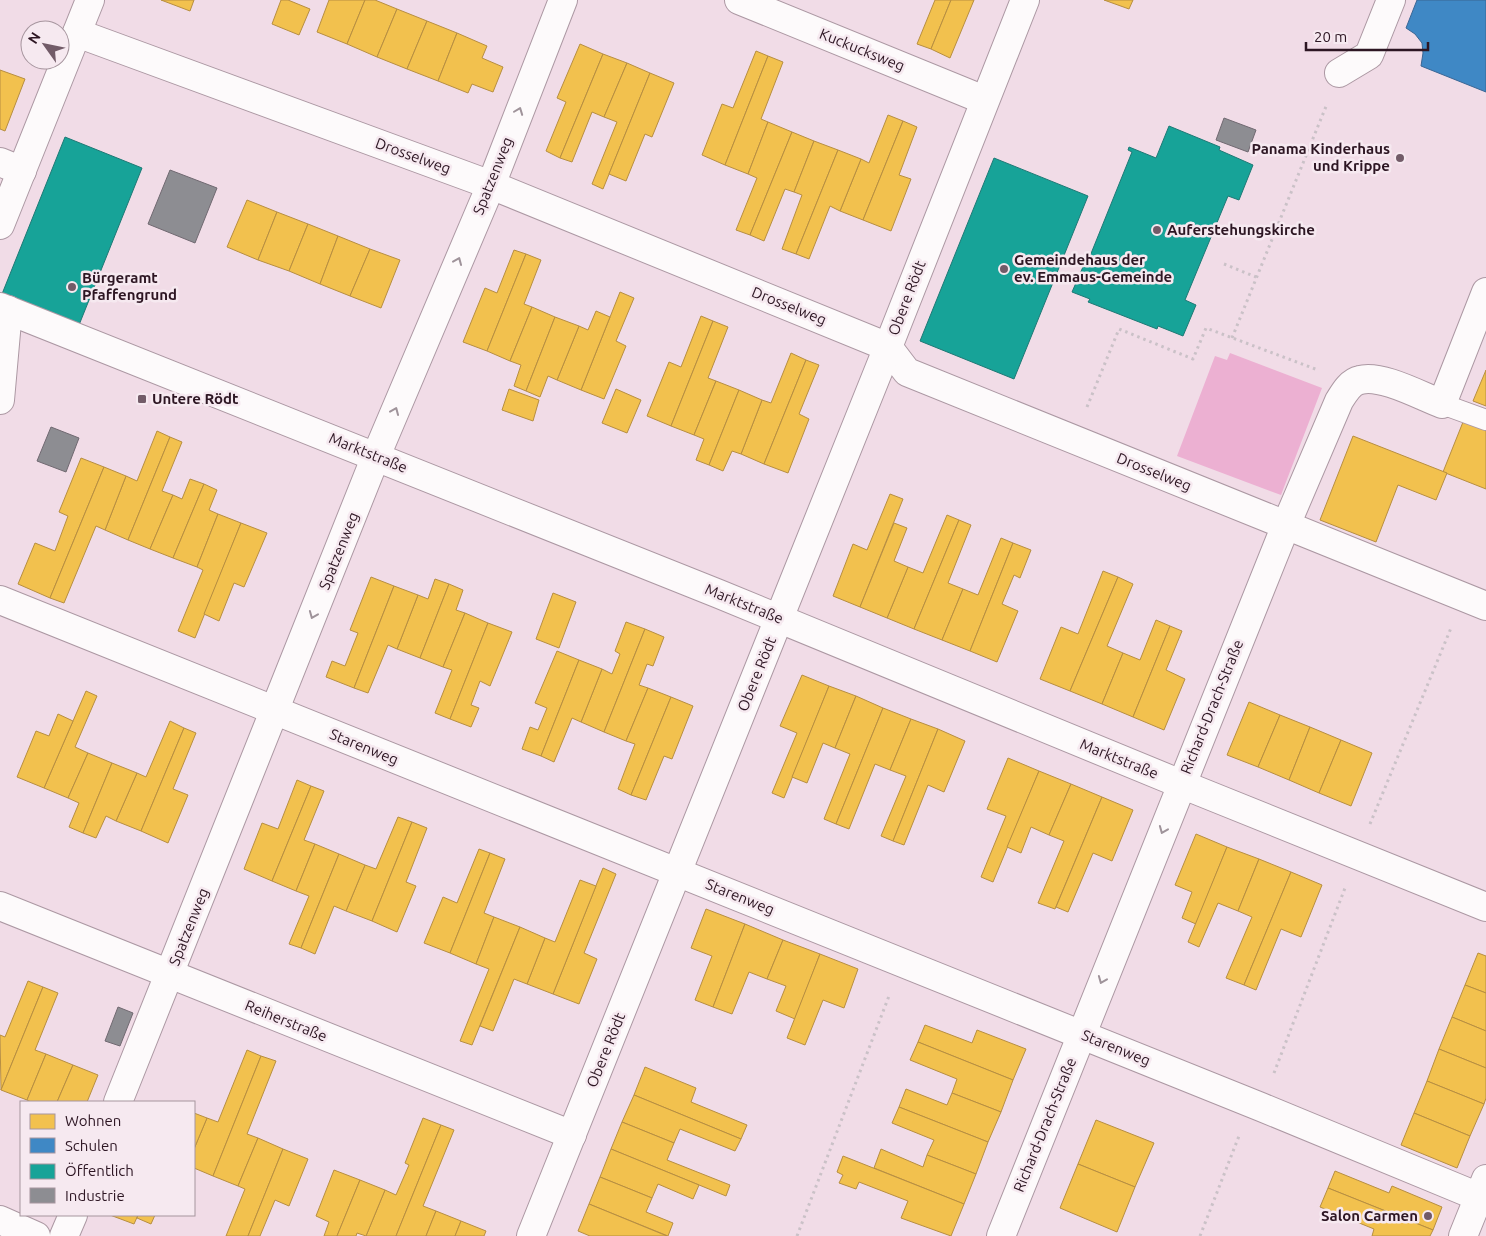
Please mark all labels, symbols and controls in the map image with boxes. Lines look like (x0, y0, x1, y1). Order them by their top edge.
north arrow (20, 20, 70, 70)
scale bar (1306, 20, 1428, 52)
street label: Kuckucksweg (817, 25, 907, 74)
text: 20 m (1314, 28, 1347, 45)
text: N (25, 29, 44, 47)
one-way arrow (513, 107, 524, 116)
street label: Drosselweg (373, 134, 453, 177)
street label: Spatzenweg (469, 134, 516, 217)
place label: Panama Kinderhaus und Krippe (1251, 140, 1390, 174)
marker: Panama Kinderhaus und Krippe (1394, 152, 1406, 164)
place label: Auferstehungskirche (1167, 221, 1315, 238)
marker: Auferstehungskirche (1151, 224, 1163, 236)
place label: Gemeindehaus der ev. Emmaus-Gemeinde (1014, 251, 1172, 285)
one-way arrow (452, 257, 463, 266)
street label: Obere Rödt (884, 258, 929, 338)
marker: Gemeindehaus der ev. Emmaus-Gemeinde (998, 263, 1010, 275)
place label: Bürgeramt Pfaffengrund (82, 269, 177, 303)
marker: Bürgeramt Pfaffengrund (66, 281, 78, 293)
street label: Drosselweg (749, 283, 829, 328)
place label: Untere Rödt (152, 390, 239, 407)
marker: Untere Rödt (136, 393, 148, 405)
one-way arrow (389, 407, 400, 416)
street label: Marktstraße (327, 429, 410, 476)
street label: Drosselweg (1114, 449, 1194, 494)
street label: Spatzenweg (315, 509, 362, 592)
street label: Marktstraße (703, 580, 786, 627)
one-way arrow (309, 610, 320, 619)
street label: Obere Rödt (734, 634, 779, 714)
street label: Richard-Drach-Straße (1177, 637, 1246, 776)
street label: Starenweg (327, 725, 401, 768)
street label: Marktstraße (1078, 735, 1161, 782)
one-way arrow (1159, 825, 1169, 834)
street label: Starenweg (703, 875, 777, 918)
street label: Spatzenweg (165, 885, 212, 968)
one-way arrow (1098, 976, 1108, 984)
street label: Reiherstraße (243, 996, 330, 1045)
street label: Obere Rödt (583, 1010, 628, 1090)
street label: Starenweg (1079, 1026, 1153, 1069)
street label: Richard-Drach-Straße (1010, 1055, 1079, 1194)
legend (20, 1101, 195, 1216)
text: Wohnen (65, 1112, 121, 1129)
text: Schulen (65, 1137, 118, 1154)
text: Öffentlich (65, 1162, 134, 1179)
text: Industrie (65, 1187, 125, 1204)
place label: Salon Carmen (1321, 1207, 1418, 1224)
marker: Salon Carmen (1422, 1210, 1434, 1222)

